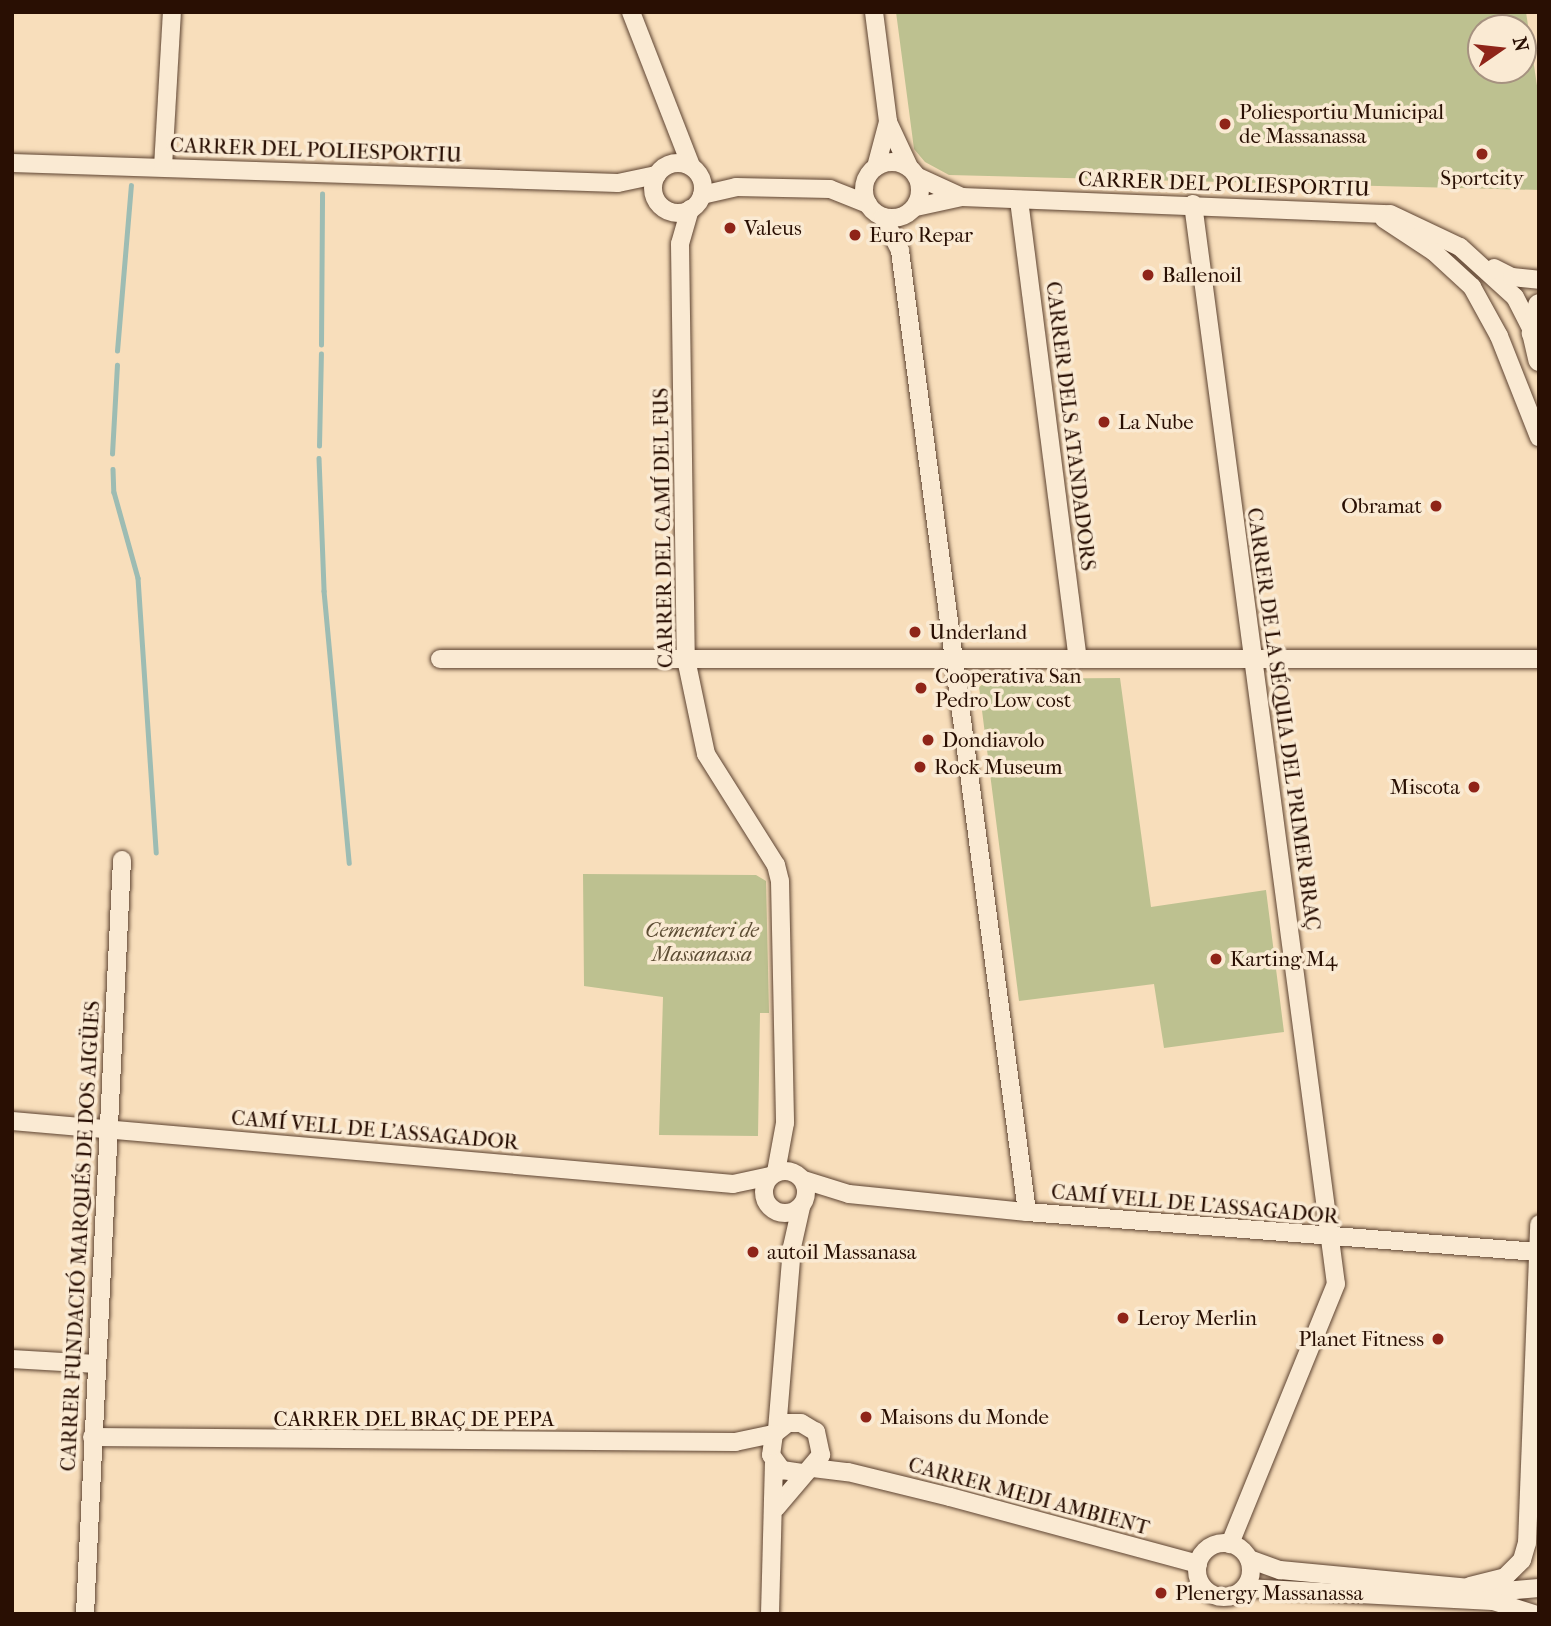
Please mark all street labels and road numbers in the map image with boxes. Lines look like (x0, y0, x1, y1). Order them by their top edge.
street label: CARRER DEL POLIESPORTIU (170, 132, 462, 168)
street label: CARRER DEL POLIESPORTIU (1078, 166, 1370, 202)
street label: CARRER DELS ATANDADORS (1041, 280, 1101, 572)
street label: CARRER DEL CAMÍ DEL FUS (648, 388, 678, 668)
street label: CARRER DE LA SÉQUIA DEL PRIMER BRAÇ (1242, 506, 1326, 932)
street label: CARRER FUNDACIÓ MARQUÉS DE DOS AIGÜES (55, 1000, 105, 1472)
street label: CAMÍ VELL DE L'ASSAGADOR (230, 1105, 520, 1155)
street label: CAMÍ VELL DE L'ASSAGADOR (1050, 1179, 1340, 1229)
street label: CARRER DEL BRAÇ DE PEPA (274, 1406, 554, 1432)
street label: CARRER MEDI AMBIENT (906, 1452, 1152, 1540)

